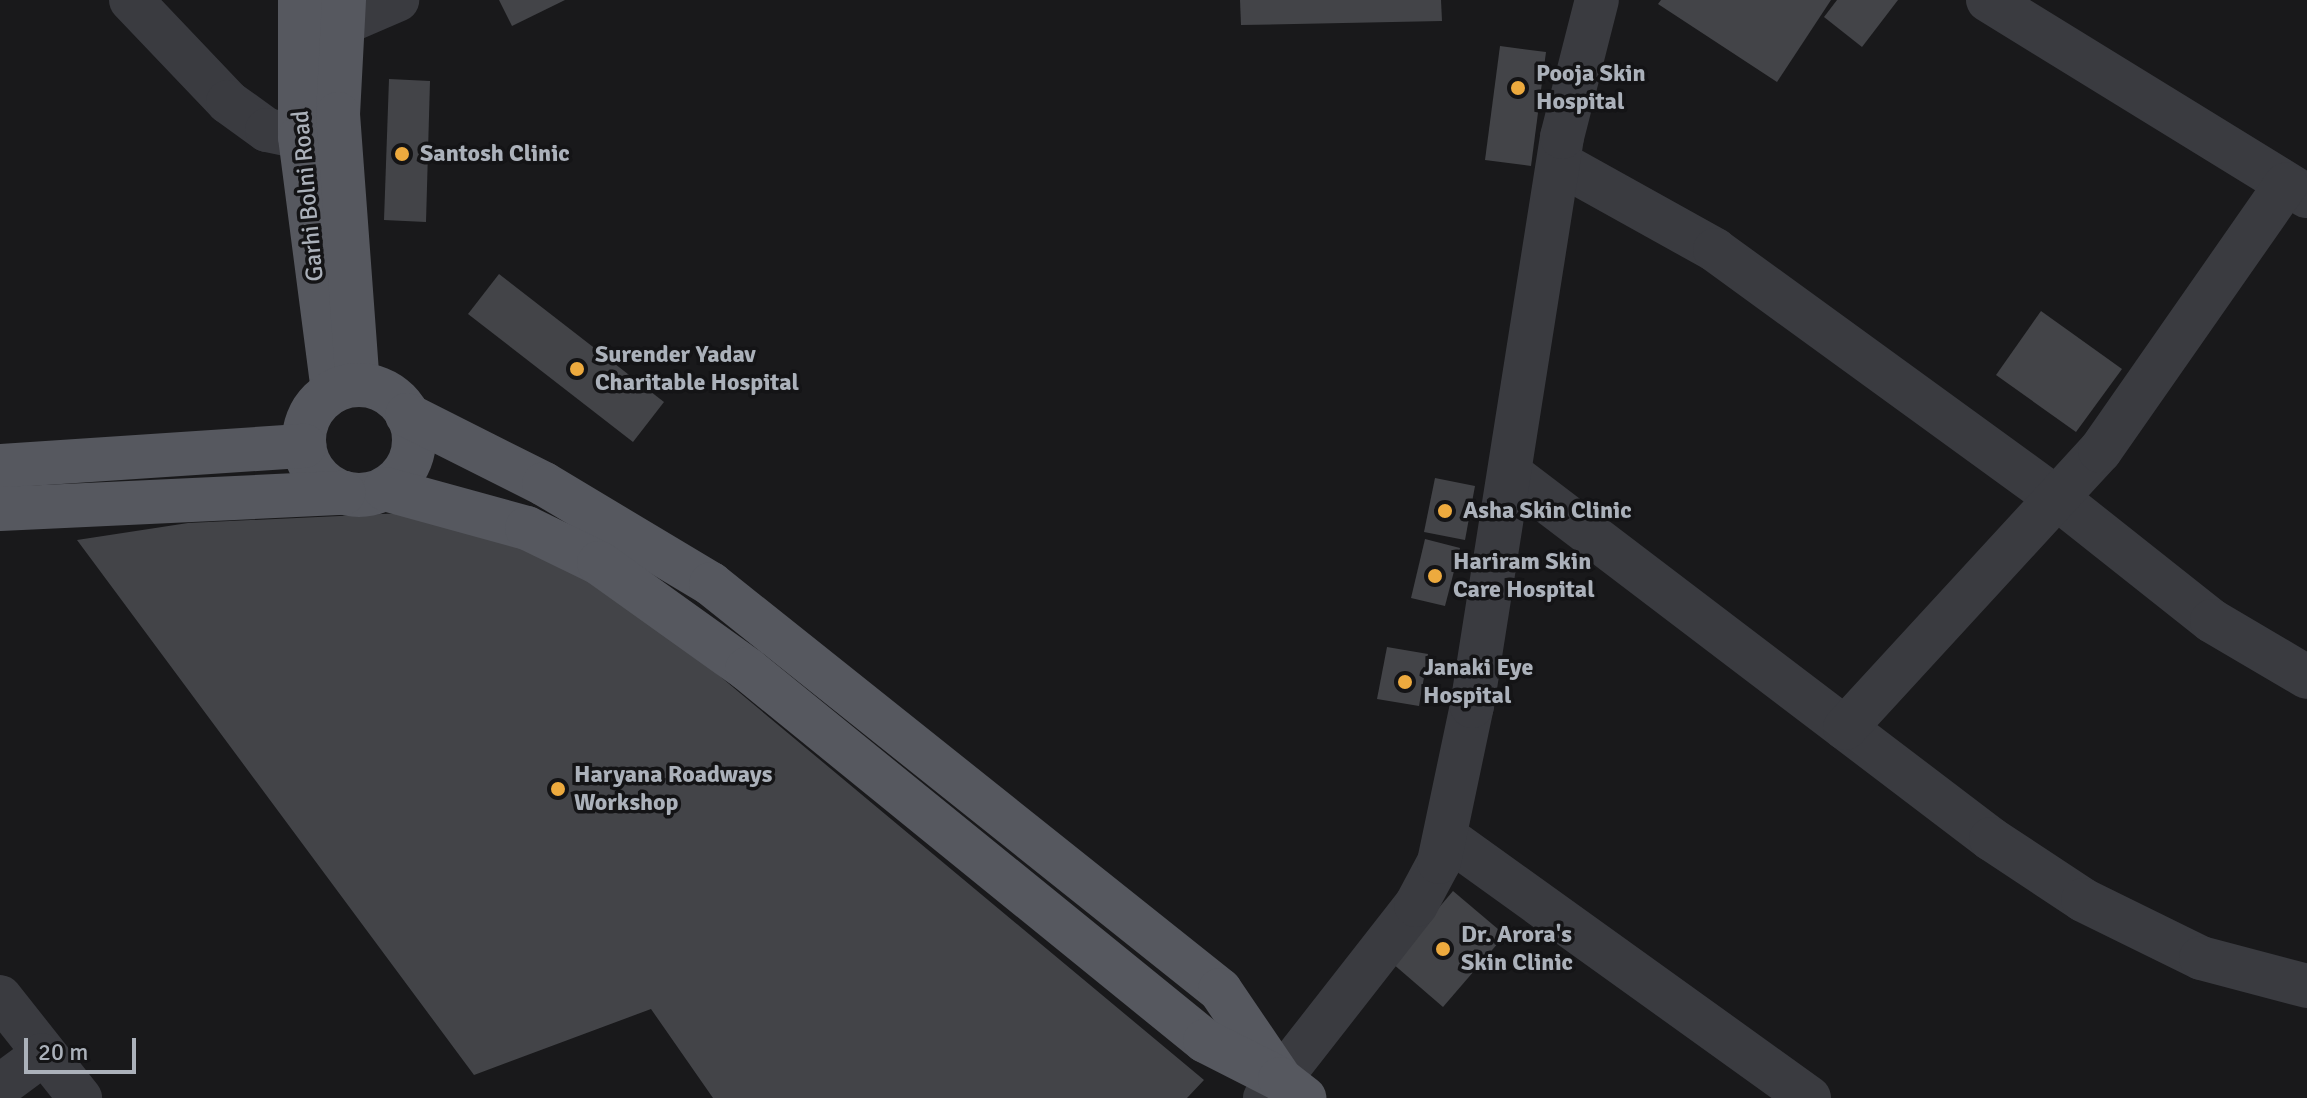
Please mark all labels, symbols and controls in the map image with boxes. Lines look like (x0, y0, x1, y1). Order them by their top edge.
place label: Pooja Skin Hospital (1536, 60, 1646, 116)
marker: Pooja Skin Hospital (1507, 77, 1529, 99)
street label: Garhi Bolni Road (286, 109, 330, 283)
place label: Santosh Clinic (420, 140, 570, 168)
marker: Santosh Clinic (391, 143, 413, 165)
place label: Surender Yadav Charitable Hospital (595, 341, 799, 397)
marker: Surender Yadav Charitable Hospital (566, 358, 588, 380)
place label: Asha Skin Clinic (1463, 497, 1632, 525)
marker: Asha Skin Clinic (1434, 500, 1456, 522)
place label: Hariram Skin Care Hospital (1453, 548, 1595, 604)
marker: Hariram Skin Care Hospital (1424, 565, 1446, 587)
place label: Janaki Eye Hospital (1423, 654, 1533, 710)
marker: Janaki Eye Hospital (1394, 671, 1416, 693)
place label: Haryana Roadways Workshop (574, 761, 772, 817)
marker: Haryana Roadways Workshop (549, 780, 567, 798)
place label: Dr. Arora's Skin Clinic (1461, 921, 1573, 977)
marker: Dr. Arora's Skin Clinic (1432, 938, 1454, 960)
scale bar (28, 1022, 140, 1072)
text: 20 m (38, 1037, 88, 1067)

